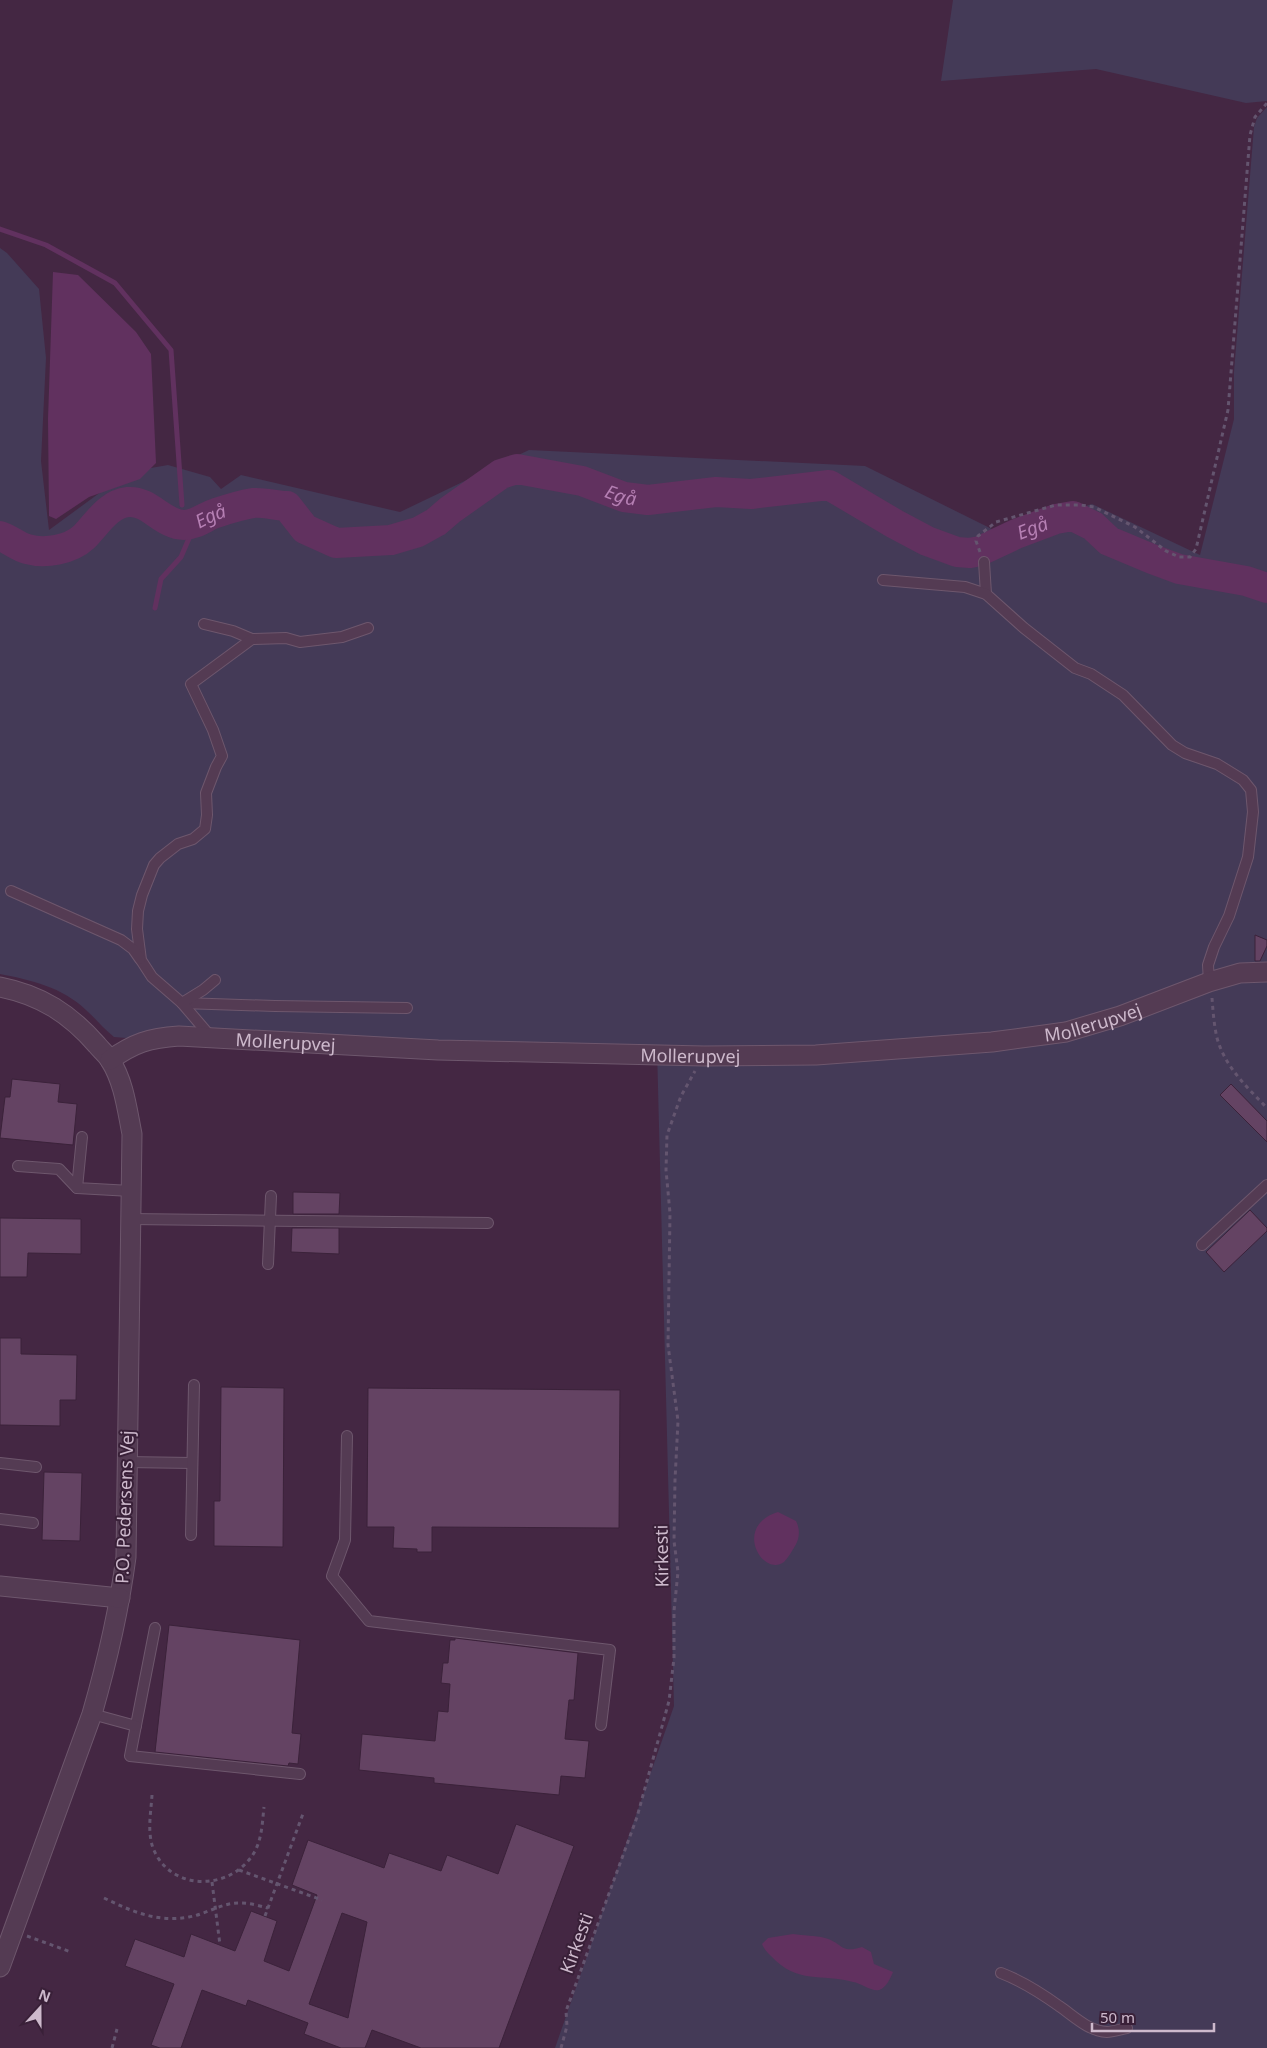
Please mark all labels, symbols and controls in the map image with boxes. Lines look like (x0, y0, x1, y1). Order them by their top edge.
water label: Egå (601, 478, 638, 511)
water label: Egå (190, 498, 229, 534)
water label: Egå (1013, 510, 1052, 546)
street label: Mollerupvej (1043, 997, 1145, 1047)
street label: Mollerupvej (235, 1027, 336, 1056)
street label: Mollerupvej (640, 1043, 740, 1068)
street label: P.O. Pedersens Vej (109, 1430, 139, 1584)
street label: Kirkesti (648, 1524, 674, 1588)
street label: Kirkesti (554, 1909, 598, 1977)
north arrow (15, 1983, 65, 2033)
text: N (36, 1984, 54, 2006)
scale bar (1092, 2000, 1214, 2032)
text: 50 m (1100, 2007, 1135, 2027)

